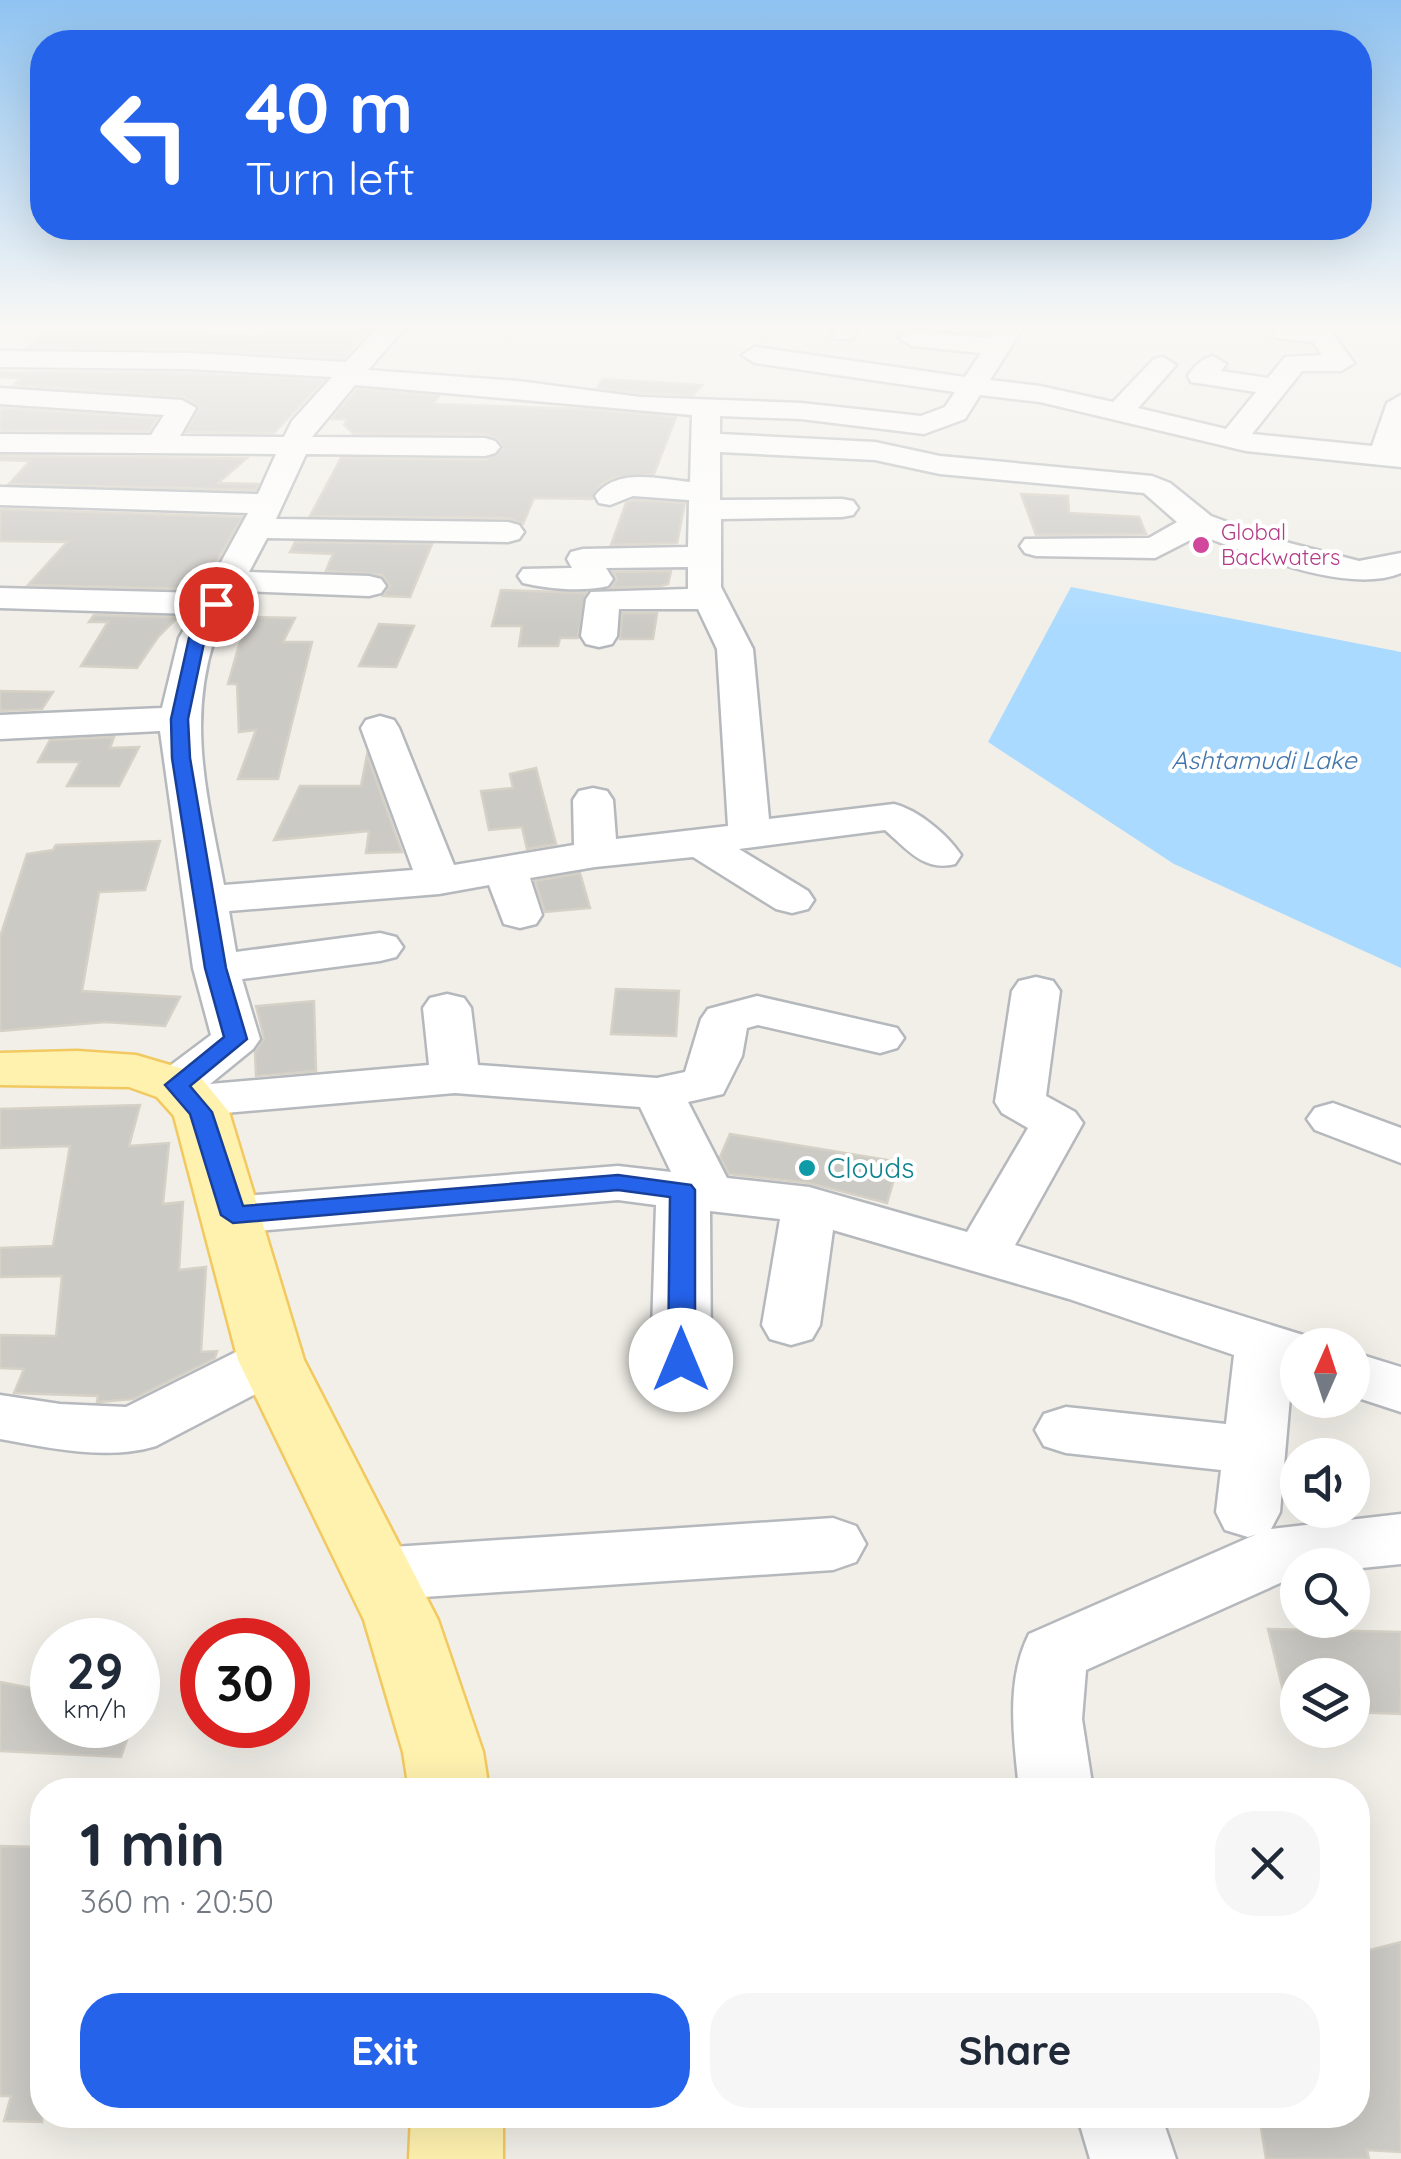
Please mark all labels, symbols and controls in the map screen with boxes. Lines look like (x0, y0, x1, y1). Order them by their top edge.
text: 40 m (245, 63, 413, 151)
icon: left (80, 70, 210, 200)
text: Turn left (245, 150, 415, 206)
place label: Global Backwaters (1221, 518, 1340, 571)
marker: Global Backwaters (1190, 534, 1212, 556)
pin (174, 562, 259, 647)
icon: arrive (189, 577, 244, 632)
water label: Ashtamudi Lake (1171, 744, 1358, 775)
place label: Clouds (827, 1150, 914, 1185)
marker: Clouds (796, 1157, 818, 1179)
position arrow (629, 1308, 733, 1412)
north arrow (1280, 1328, 1370, 1418)
map controls (1280, 1328, 1370, 1748)
button: sound (1280, 1438, 1370, 1528)
button: search (1280, 1548, 1370, 1638)
speed limit sign: 30 (180, 1618, 310, 1748)
text: 29 (67, 1639, 123, 1702)
button: layers (1280, 1658, 1370, 1748)
text: km/h (63, 1693, 127, 1724)
text: 1 min (80, 1806, 225, 1881)
button: close (1215, 1811, 1320, 1916)
text: 360 m · 20:50 (80, 1881, 274, 1921)
button: Exit (80, 1993, 690, 2108)
button: Share (710, 1993, 1320, 2108)

